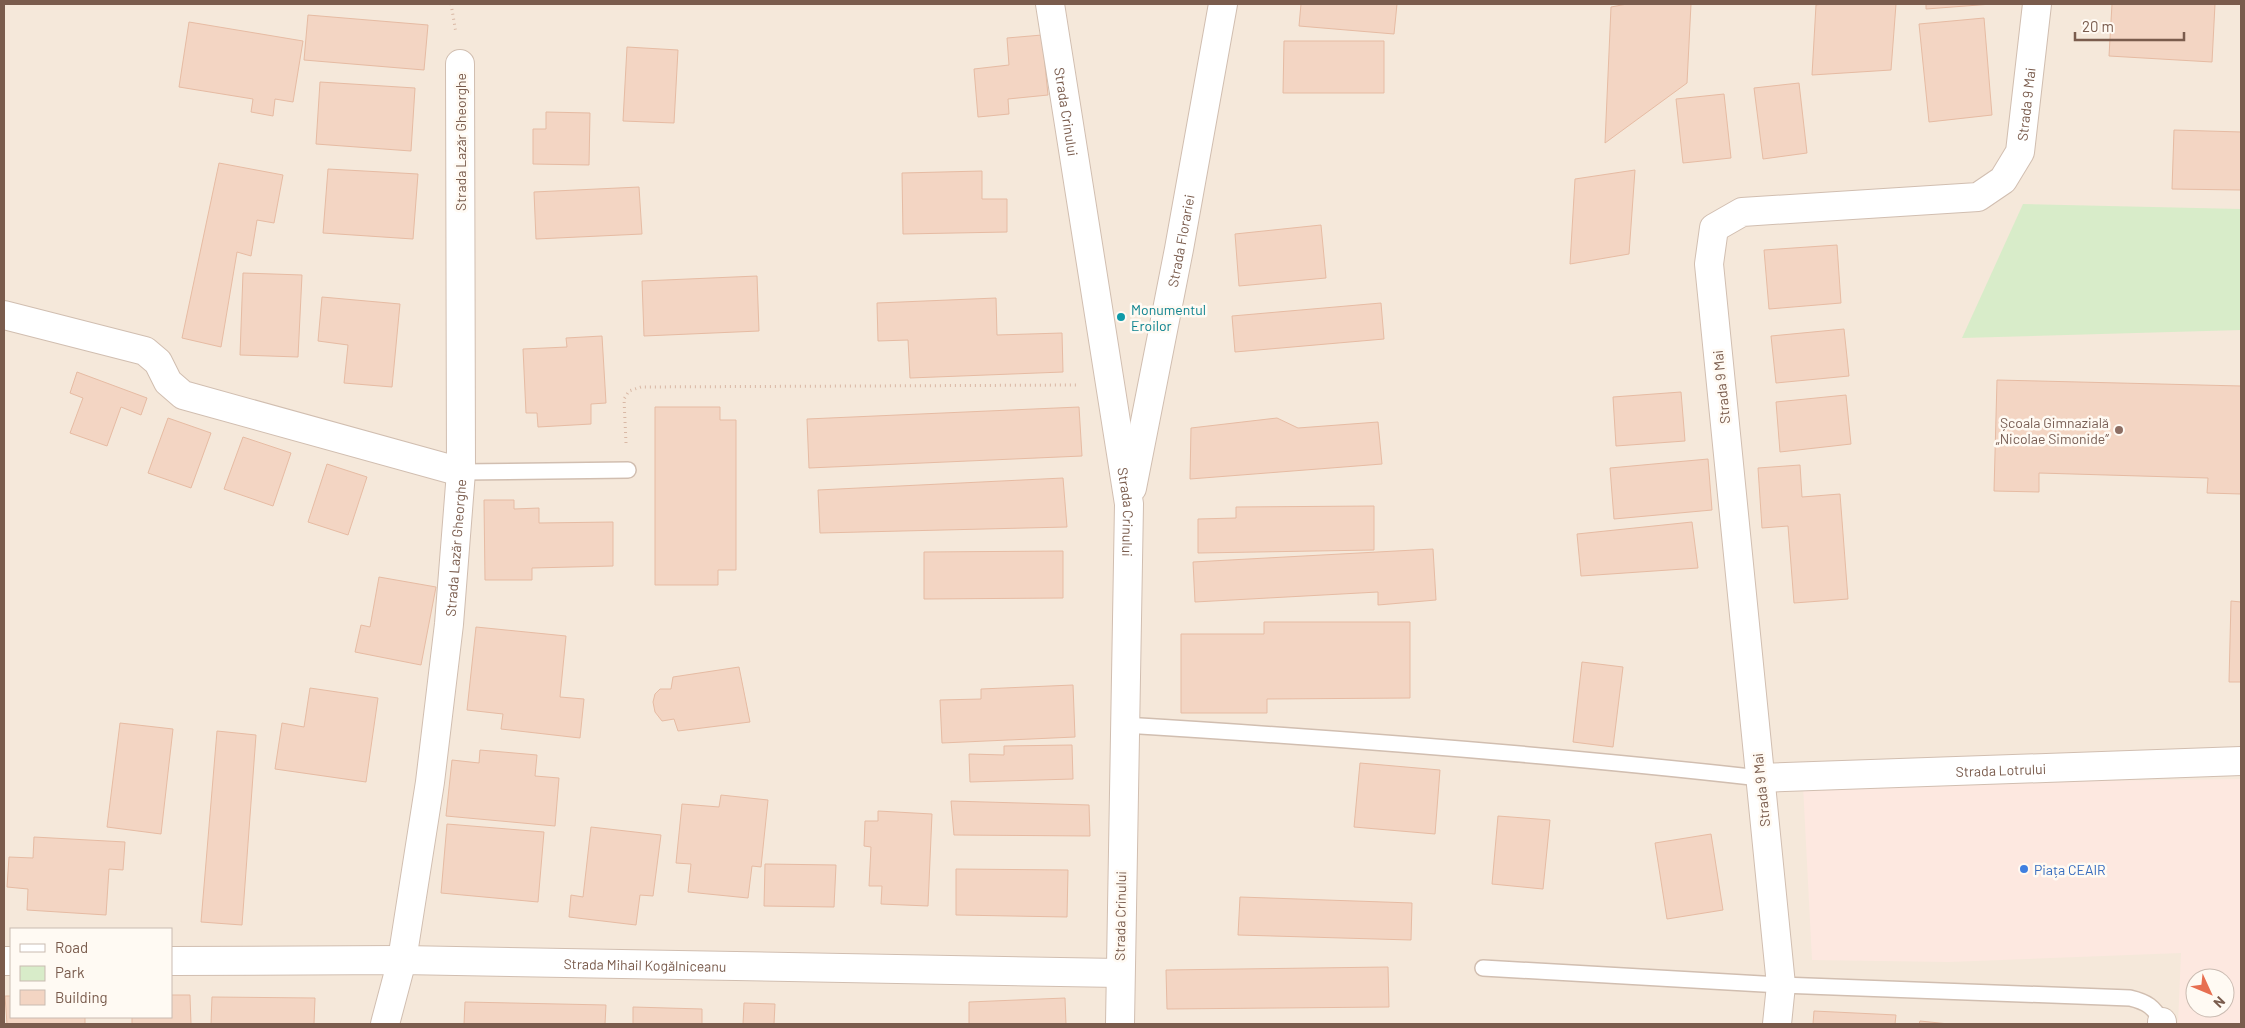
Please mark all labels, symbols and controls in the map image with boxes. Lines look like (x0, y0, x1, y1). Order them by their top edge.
scale bar (2075, 10, 2184, 42)
text: 20 m (2082, 17, 2114, 35)
street label: Strada Crinului (1052, 66, 1082, 157)
street label: Strada 9 Mai (2013, 66, 2038, 142)
street label: Strada Lazăr Gheorghe (452, 73, 469, 211)
street label: Strada Florariei (1163, 193, 1197, 288)
place label: Monumentul Eroilor (1131, 301, 1206, 334)
marker: Monumentul Eroilor (1115, 311, 1127, 323)
street label: Strada 9 Mai (1709, 349, 1733, 425)
place label: Școala Gimnazială „Nicolae Simonide” (1996, 414, 2109, 447)
marker: Școala Gimnazială „Nicolae Simonide” (2113, 424, 2125, 436)
street label: Strada Crinului (1115, 466, 1138, 557)
street label: Strada Lazăr Gheorghe (441, 478, 469, 617)
street label: Strada 9 Mai (1749, 752, 1773, 828)
street label: Strada Lotrului (1955, 759, 2046, 780)
place label: Piața CEAIR (2034, 861, 2106, 878)
marker: Piața CEAIR (2018, 863, 2030, 875)
street label: Strada Crinului (1111, 871, 1129, 961)
legend (10, 928, 172, 1018)
text: Road (55, 938, 88, 956)
street label: Strada Mihail Kogălniceanu (563, 954, 727, 974)
text: Park (55, 963, 85, 981)
north arrow (2185, 968, 2235, 1018)
text: Building (55, 988, 108, 1006)
text: N (2210, 993, 2229, 1012)

